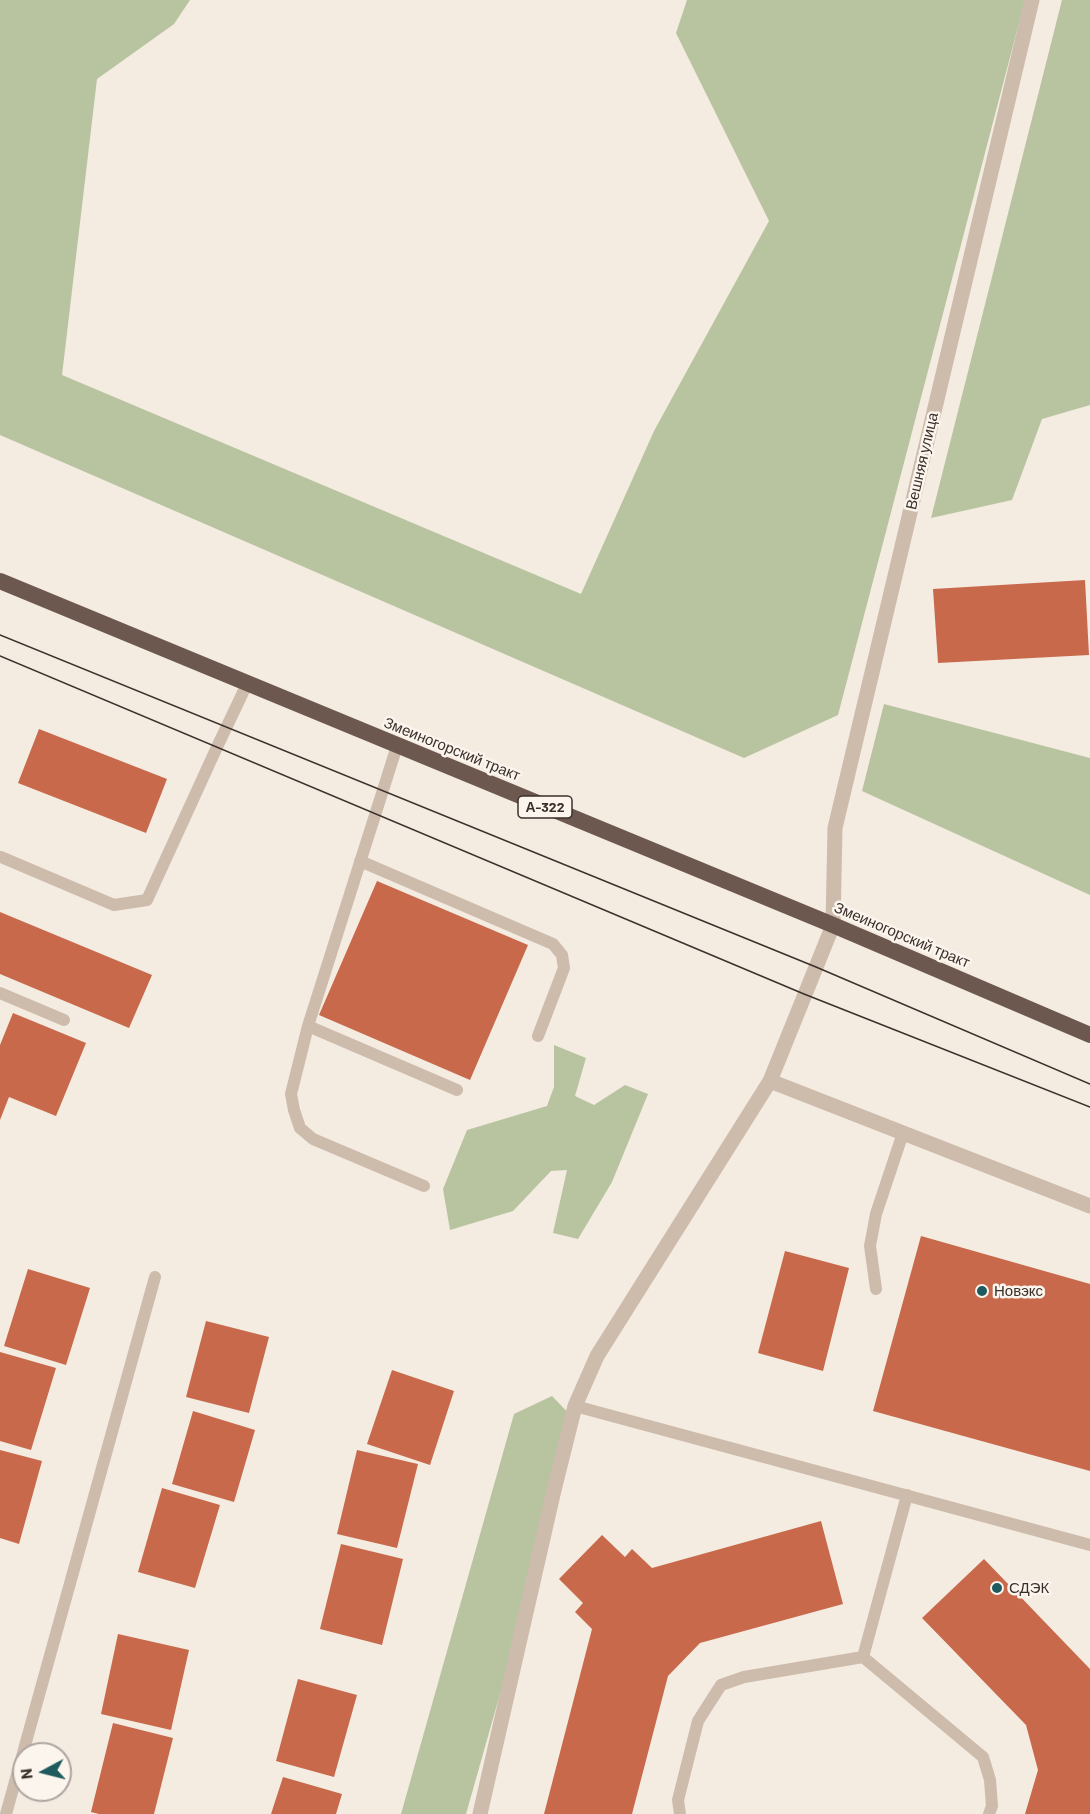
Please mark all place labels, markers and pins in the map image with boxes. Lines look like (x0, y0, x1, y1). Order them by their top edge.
place label: Новэкс (994, 1282, 1043, 1300)
marker: Новэкс (975, 1284, 989, 1298)
place label: СДЭК (1009, 1579, 1049, 1597)
marker: СДЭК (990, 1581, 1004, 1595)

